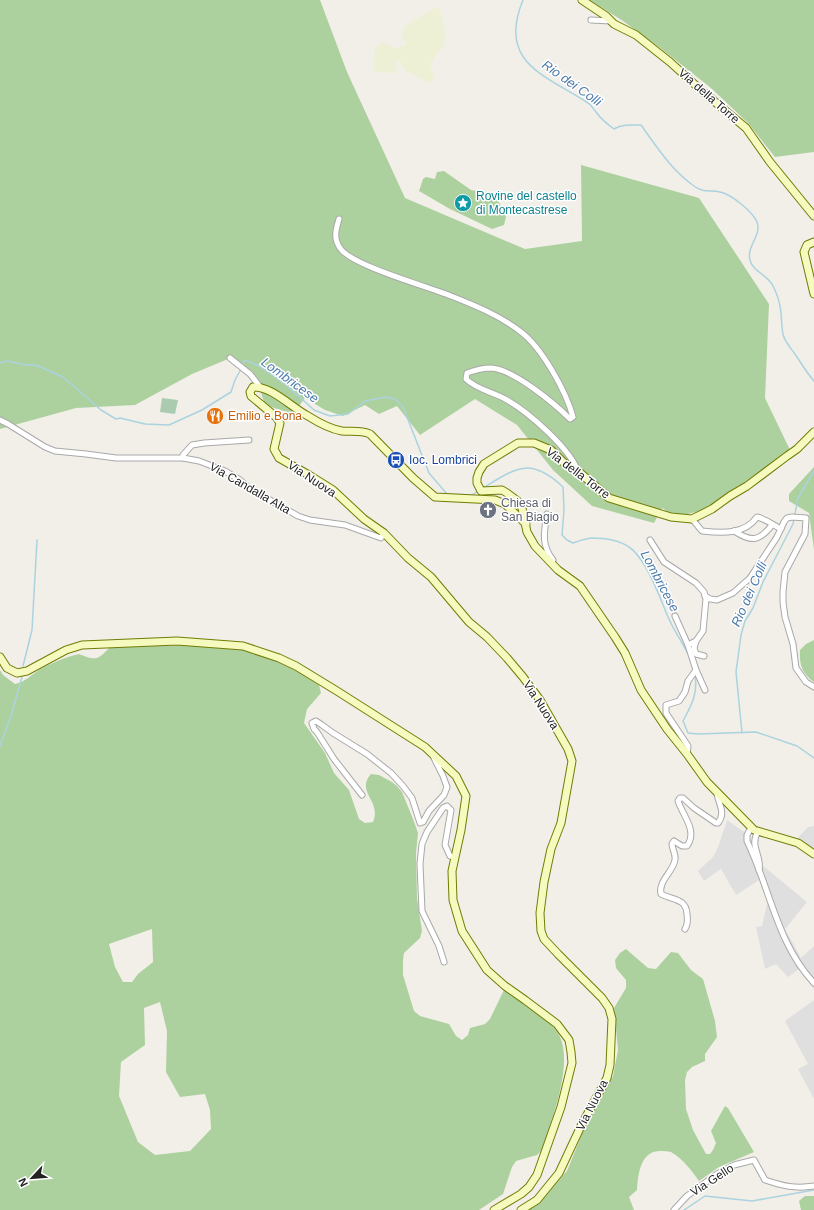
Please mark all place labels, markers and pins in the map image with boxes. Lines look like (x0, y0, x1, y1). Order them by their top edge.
place label: Rovine del castello di Montecastrese (476, 189, 577, 217)
place icon: Rovine del castello di Montecastrese (453, 193, 473, 213)
restaurant icon: Emilio e Bona (205, 406, 225, 426)
place label: Emilio e Bona (228, 409, 302, 423)
bus stop icon: Ioc. Lombrici (386, 450, 406, 470)
place label: Ioc. Lombrici (409, 453, 477, 467)
place label: Chiesa di San Biagio (501, 496, 559, 524)
church icon: Chiesa di San Biagio (478, 500, 498, 520)

